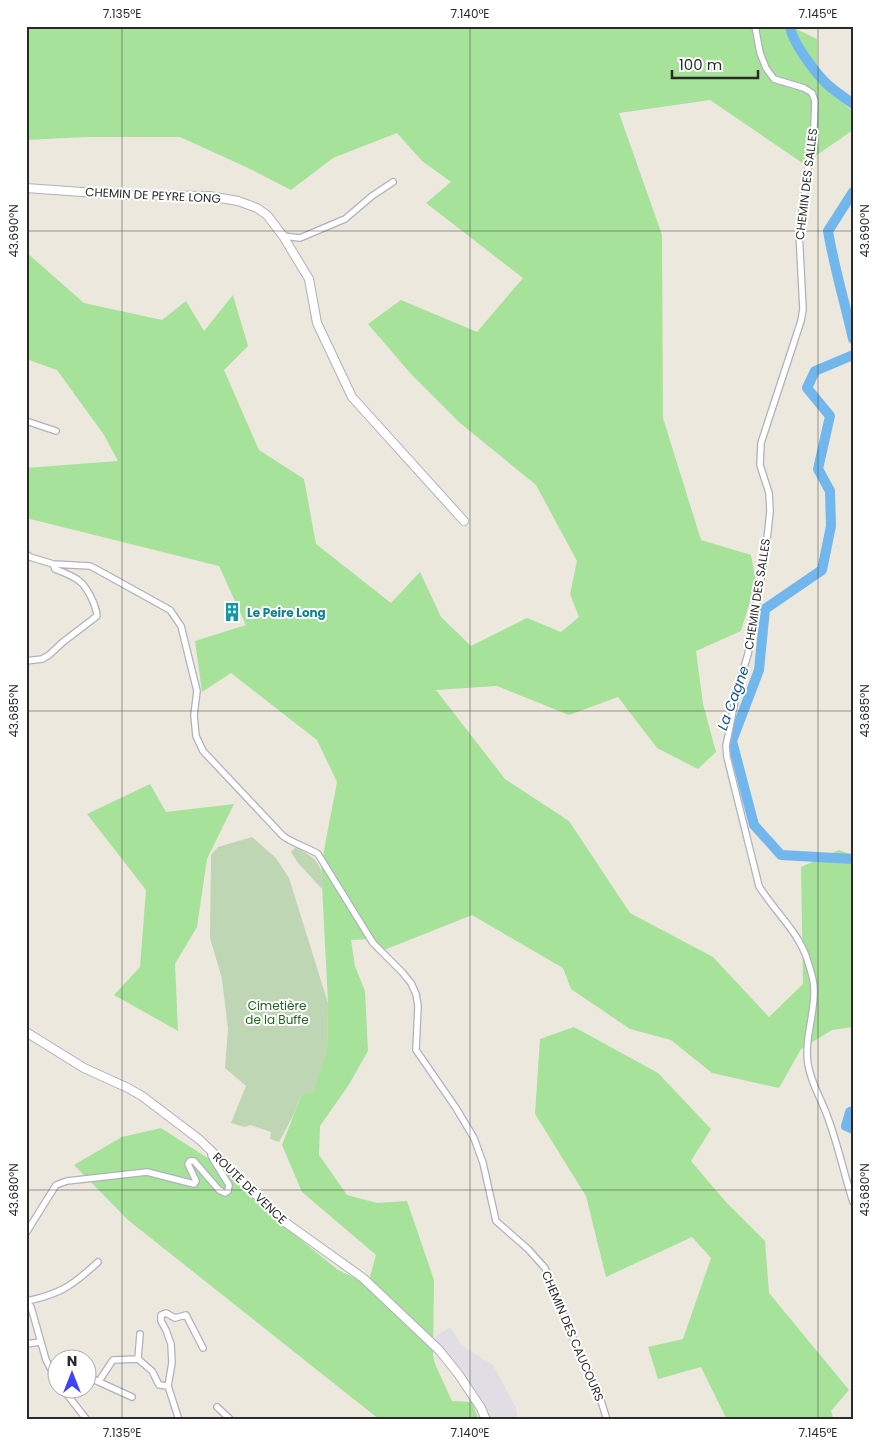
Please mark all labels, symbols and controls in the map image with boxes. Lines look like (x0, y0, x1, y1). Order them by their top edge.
text: 7.135°E (103, 5, 141, 22)
text: 7.140°E (450, 5, 490, 22)
text: 7.145°E (798, 5, 838, 22)
scale bar (672, 48, 758, 80)
text: 100 m (679, 54, 722, 75)
street label: CHEMIN DES SALLES (791, 127, 821, 241)
street label: CHEMIN DE PEYRE LONG (85, 183, 221, 207)
text: 43.690°N (5, 204, 22, 258)
text: 43.690°N (856, 204, 873, 258)
street label: CHEMIN DES SALLES (740, 537, 774, 651)
building icon: Le Peire Long (221, 601, 243, 623)
place label: Le Peire Long (247, 604, 326, 621)
water label: La Cagne (712, 663, 754, 733)
text: 43.685°N (5, 684, 22, 738)
text: 43.685°N (856, 684, 873, 738)
park label: Cimetière de la Buffe (245, 997, 309, 1028)
street label: ROUTE DE VENCE (209, 1148, 291, 1228)
text: 43.680°N (5, 1163, 22, 1217)
text: 43.680°N (856, 1163, 873, 1217)
street label: CHEMIN DES CAUCOURS (538, 1268, 608, 1404)
north arrow (48, 1348, 98, 1398)
text: N (67, 1351, 77, 1371)
text: 7.135°E (103, 1424, 141, 1441)
text: 7.140°E (450, 1424, 490, 1441)
text: 7.145°E (798, 1424, 838, 1441)

